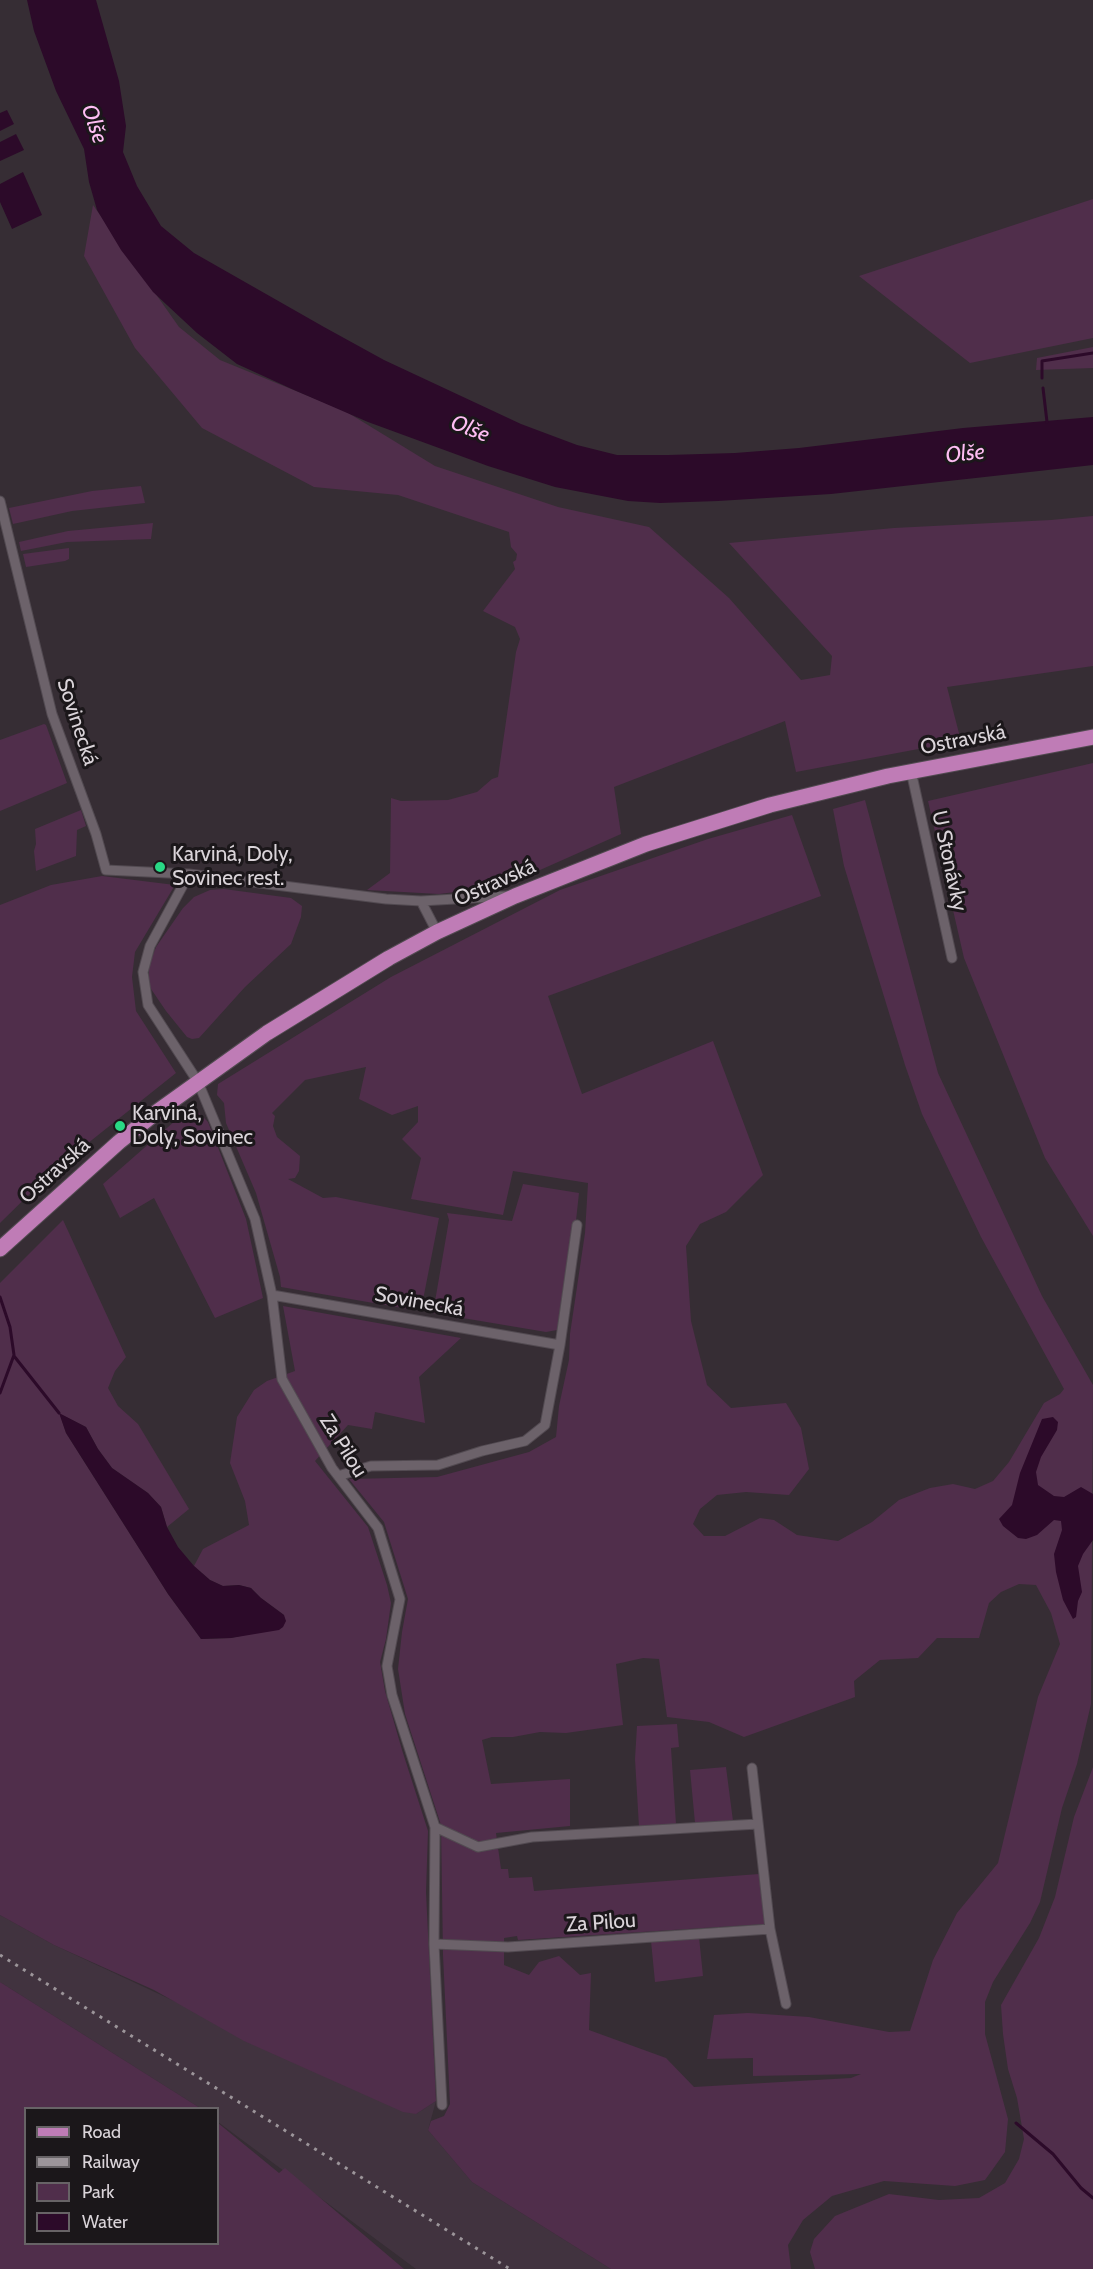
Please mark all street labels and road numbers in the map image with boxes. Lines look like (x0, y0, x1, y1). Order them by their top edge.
street label: Sovinecká (51, 675, 103, 769)
street label: Ostravská (918, 719, 1008, 761)
street label: U Stonávky (926, 808, 972, 914)
street label: Ostravská (450, 854, 540, 912)
street label: Ostravská (14, 1133, 96, 1209)
street label: Sovinecká (373, 1282, 465, 1322)
street label: Za Pilou (314, 1410, 372, 1482)
street label: Za Pilou (565, 1908, 637, 1938)

